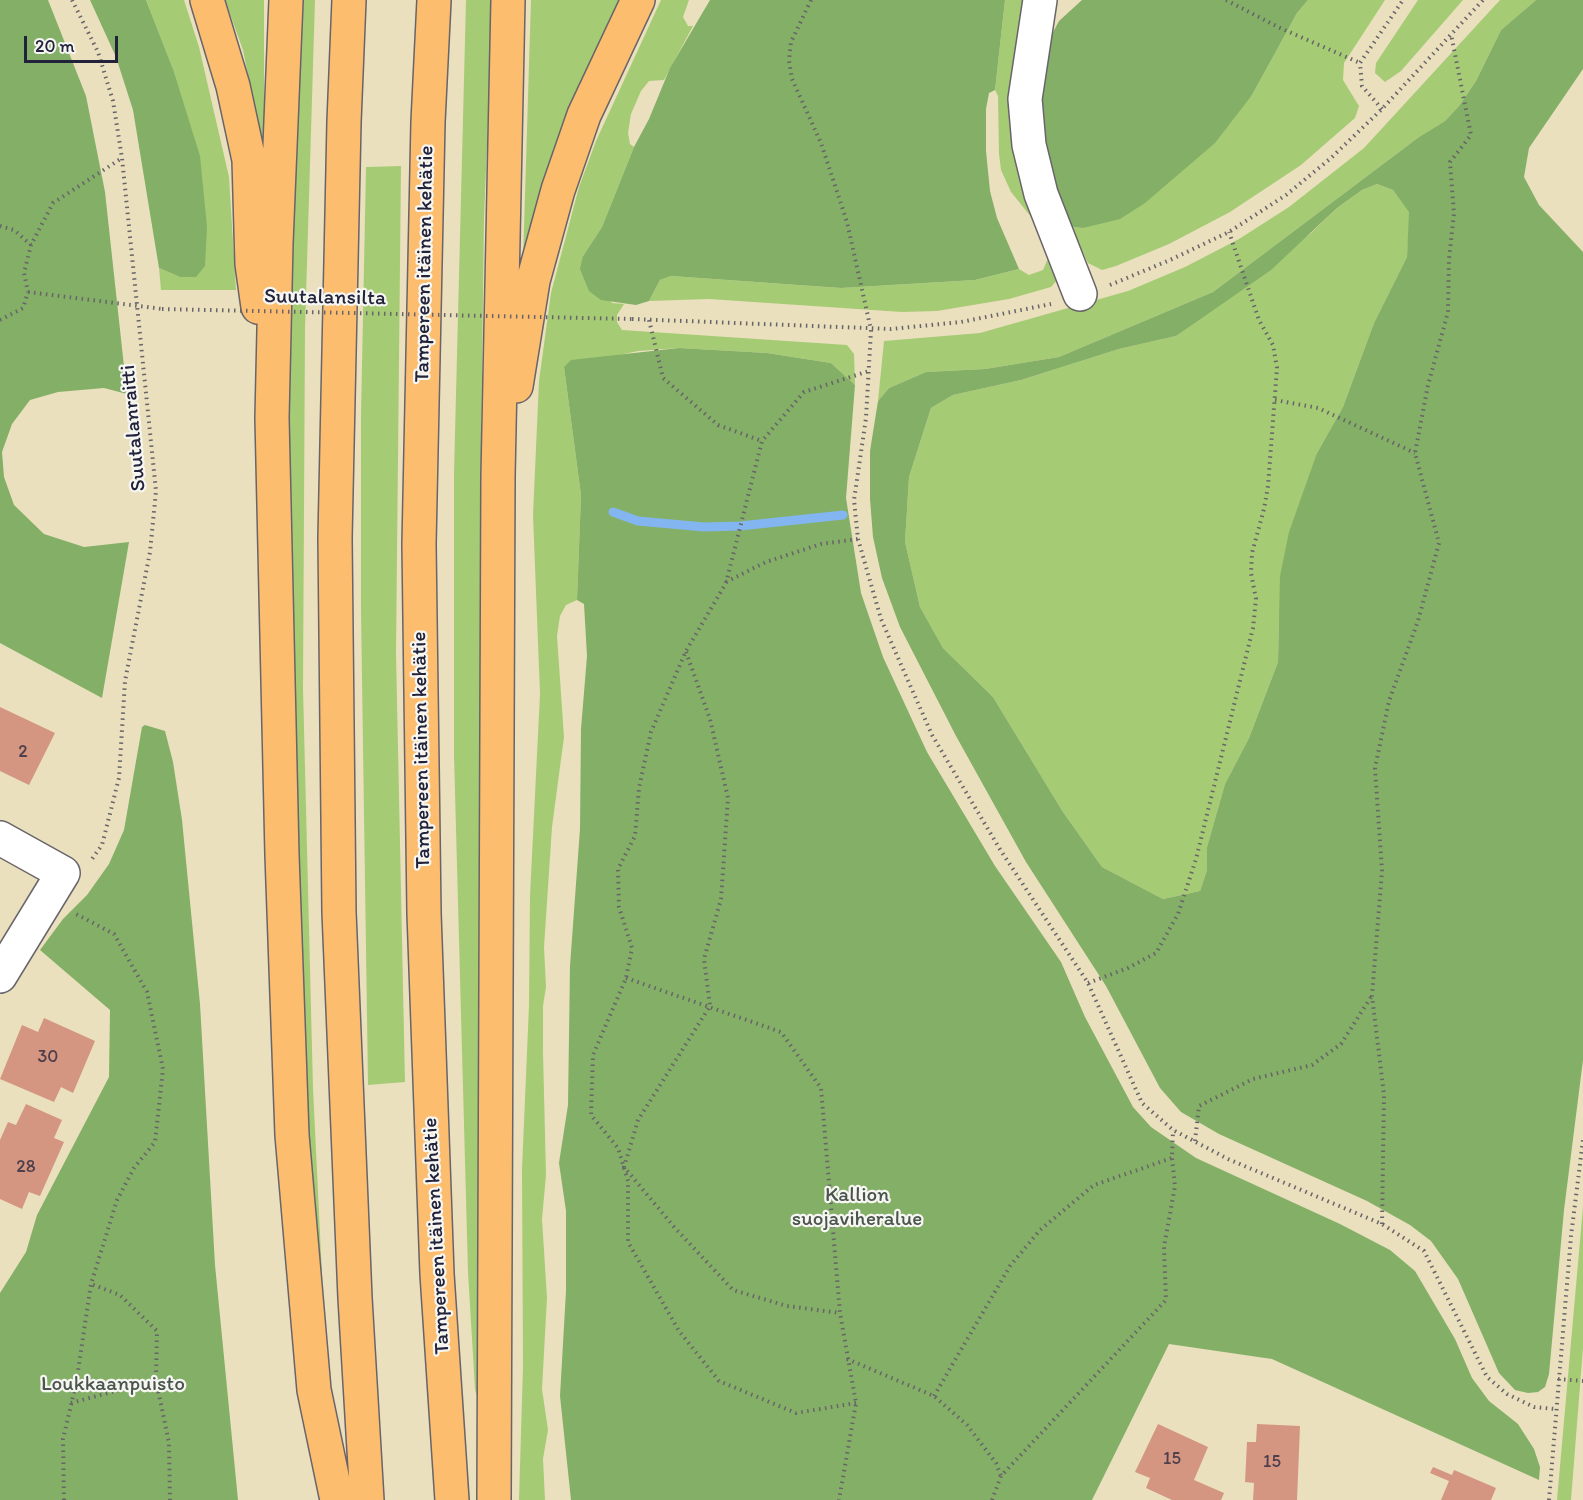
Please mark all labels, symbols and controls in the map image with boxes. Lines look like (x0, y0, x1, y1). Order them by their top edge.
scale bar (27, 24, 122, 62)
text: 20 m (35, 35, 75, 57)
street label: Tampereen itäinen kehätie (410, 145, 440, 383)
street label: Suutalansilta (264, 284, 386, 312)
street label: Suutalanraitti (116, 364, 152, 492)
street label: Tampereen itäinen kehätie (407, 631, 437, 869)
house number: 2 (18, 741, 28, 763)
house number: 30 (38, 1046, 58, 1068)
street label: Tampereen itäinen kehätie (418, 1117, 456, 1355)
house number: 28 (16, 1156, 36, 1178)
park label: Kallion suojaviheralue (792, 1183, 922, 1233)
park label: Loukkaanpuisto (41, 1372, 185, 1398)
house number: 15 (1163, 1448, 1181, 1470)
house number: 15 (1263, 1451, 1281, 1473)

